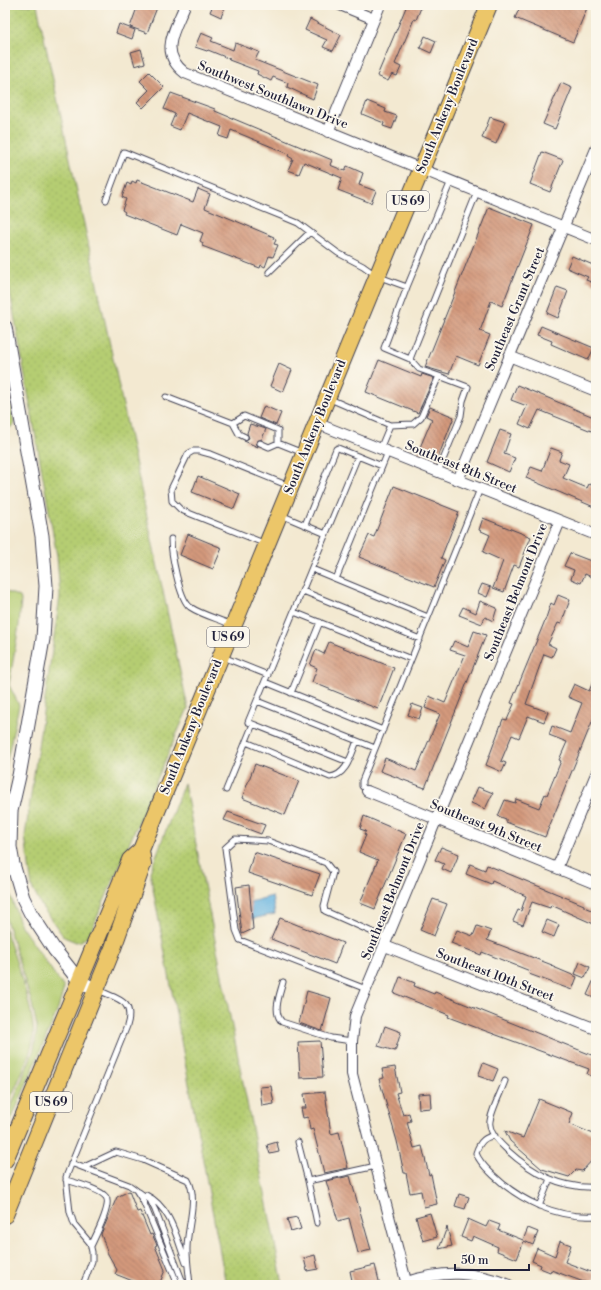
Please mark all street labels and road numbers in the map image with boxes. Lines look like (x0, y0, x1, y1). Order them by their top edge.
street label: South Ankeny Boulevard (413, 36, 482, 176)
street label: Southwest Southlawn Drive (196, 57, 351, 133)
road number: US 69 (387, 191, 429, 211)
street label: Southeast Grant Street (482, 244, 548, 373)
street label: South Ankeny Boulevard (281, 357, 350, 497)
street label: Southeast 8th Street (403, 437, 520, 497)
street label: Southeast Belmont Drive (481, 520, 551, 663)
road number: US 69 (207, 627, 249, 647)
street label: South Ankeny Boulevard (157, 657, 226, 797)
street label: Southeast 9th Street (428, 796, 545, 856)
street label: Southeast Belmont Drive (358, 819, 428, 962)
street label: Southeast 10th Street (434, 945, 557, 1005)
road number: US 69 (30, 1092, 72, 1112)

